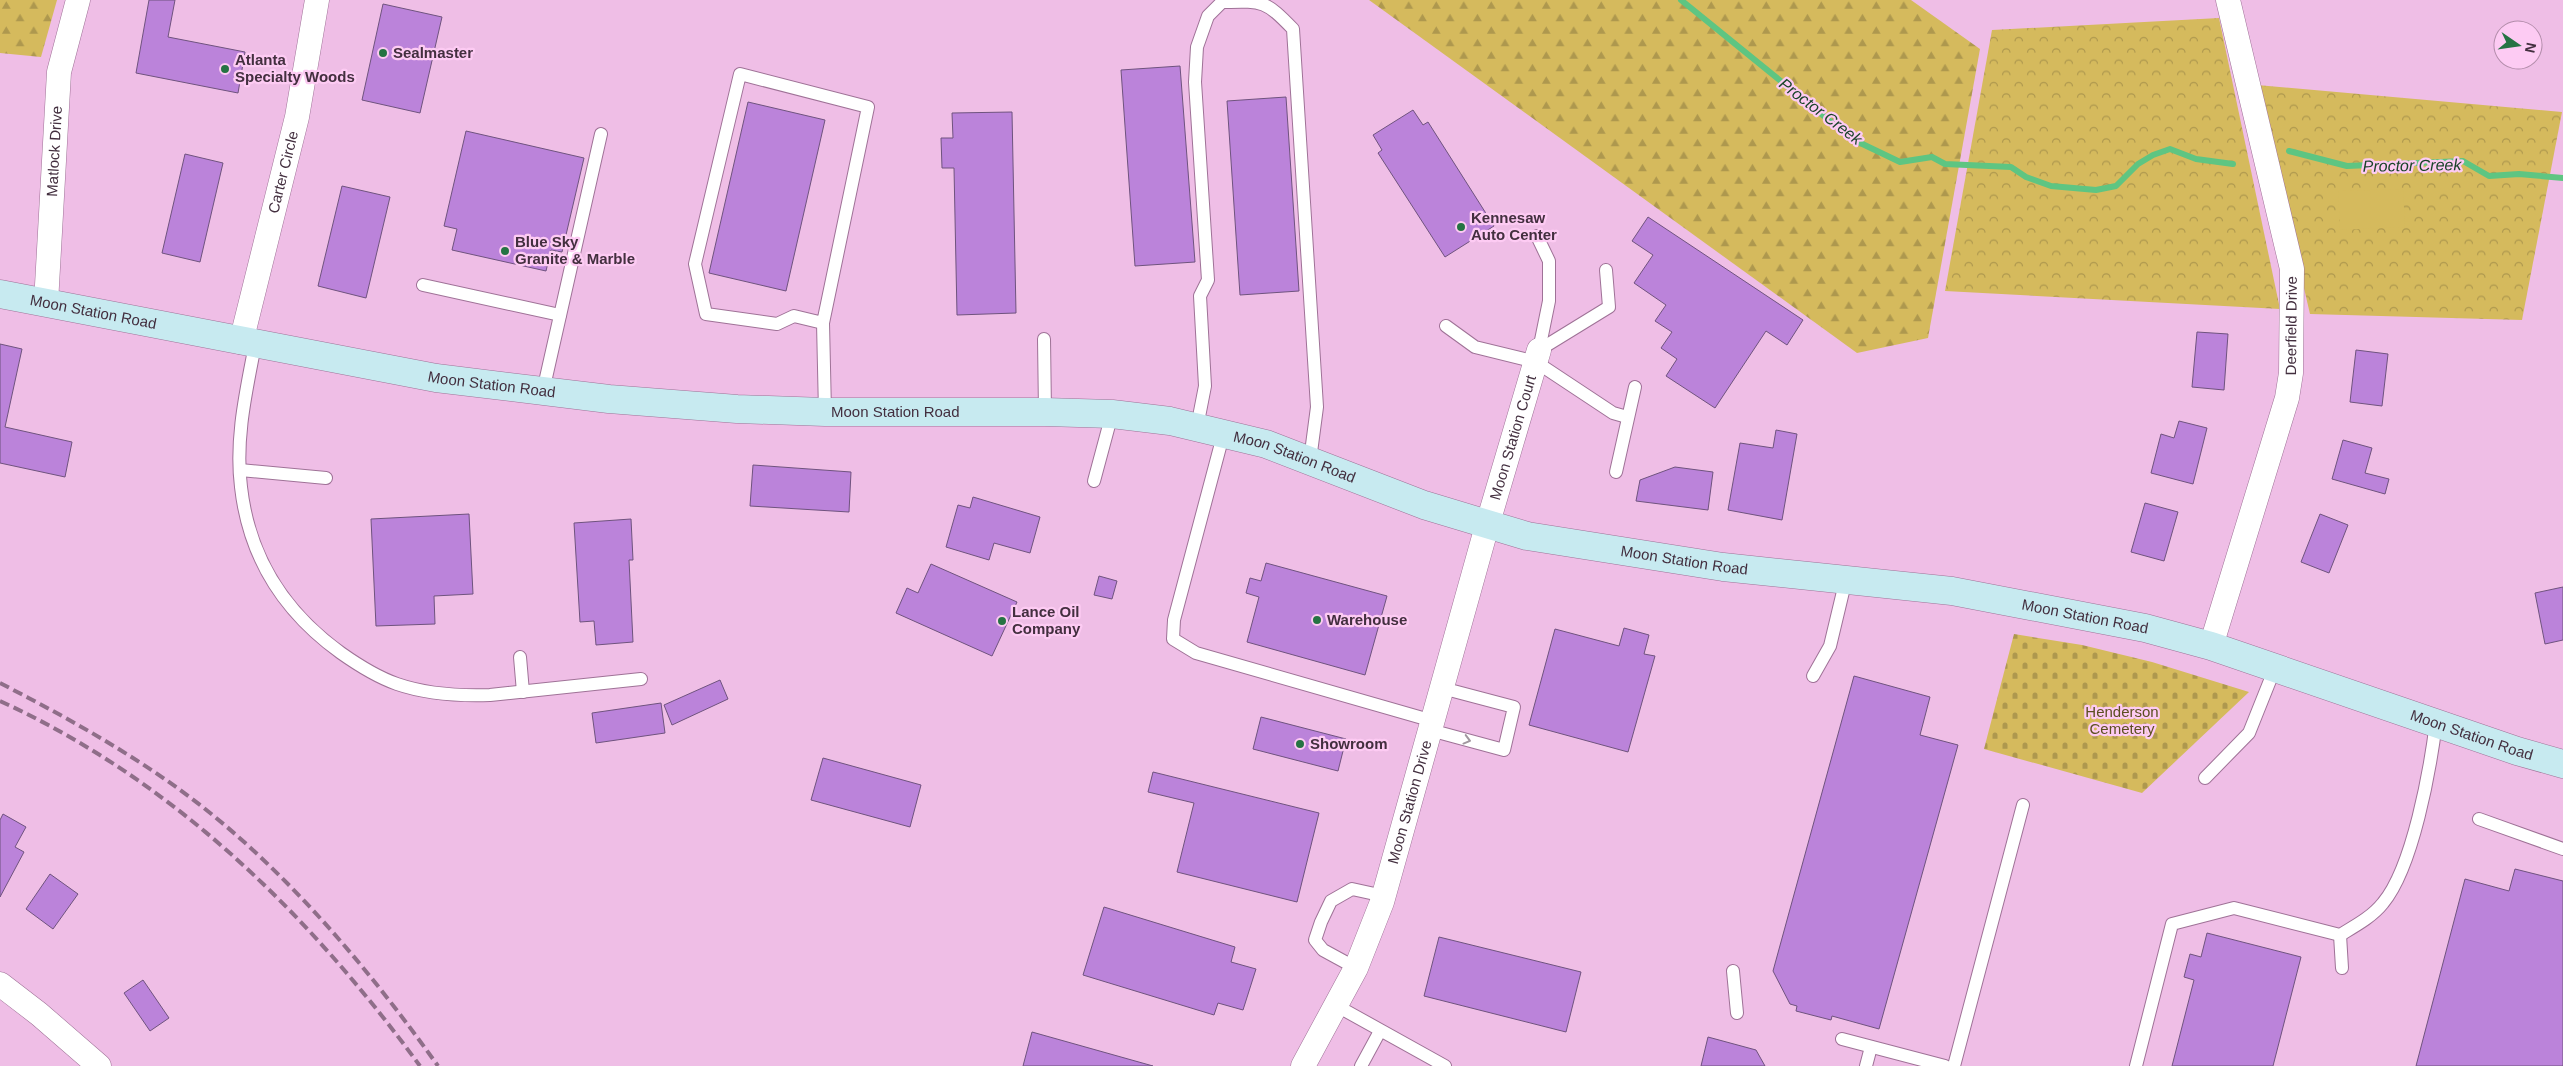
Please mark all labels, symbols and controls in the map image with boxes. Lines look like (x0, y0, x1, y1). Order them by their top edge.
north arrow (2493, 20, 2543, 70)
text: N (2522, 41, 2540, 55)
place label: Sealmaster (393, 44, 473, 61)
marker: Sealmaster (377, 47, 389, 59)
place label: Atlanta Specialty Woods (235, 51, 355, 85)
marker: Atlanta Specialty Woods (219, 63, 231, 75)
water label: Proctor Creek (1776, 75, 1866, 148)
street label: Matlock Drive (43, 105, 65, 197)
street label: Carter Circle (264, 129, 301, 215)
water label: Proctor Creek (2363, 156, 2462, 175)
place label: Kennesaw Auto Center (1471, 209, 1557, 243)
marker: Kennesaw Auto Center (1455, 221, 1467, 233)
place label: Blue Sky Granite & Marble (515, 233, 635, 267)
marker: Blue Sky Granite & Marble (499, 245, 511, 257)
street label: Deerfield Drive (2282, 276, 2300, 375)
street label: Moon Station Road (29, 291, 158, 332)
street label: Moon Station Road (426, 368, 556, 400)
street label: Moon Station Court (1486, 372, 1539, 502)
street label: Moon Station Road (831, 403, 960, 420)
street label: Moon Station Road (1232, 428, 1358, 486)
street label: Moon Station Road (1620, 542, 1749, 578)
street label: Moon Station Road (2020, 596, 2150, 636)
place label: Lance Oil Company (1012, 603, 1081, 637)
place label: Warehouse (1327, 611, 1407, 628)
marker: Warehouse (1311, 614, 1323, 626)
marker: Lance Oil Company (996, 615, 1008, 627)
park label: Henderson Cemetery (2085, 703, 2159, 737)
street label: Moon Station Road (2408, 706, 2535, 763)
one-way arrow (1463, 734, 1471, 745)
place label: Showroom (1310, 735, 1388, 752)
marker: Showroom (1294, 738, 1306, 750)
street label: Moon Station Drive (1384, 738, 1435, 866)

